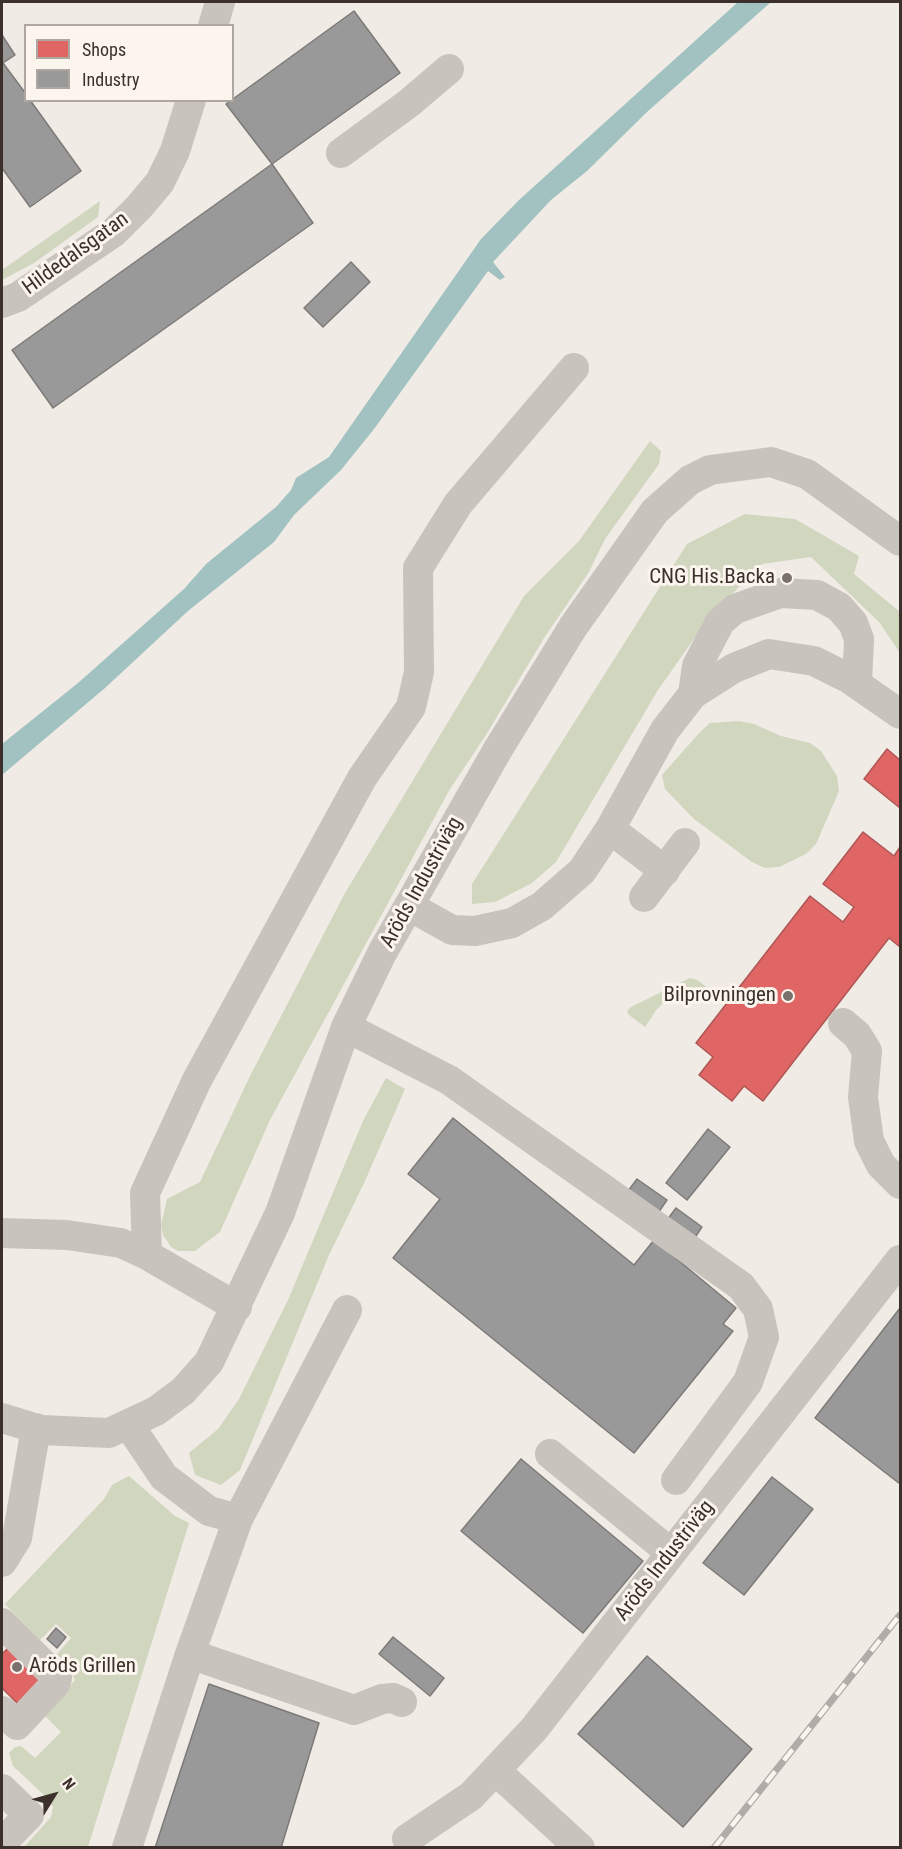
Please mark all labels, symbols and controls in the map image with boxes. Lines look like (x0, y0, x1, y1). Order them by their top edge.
legend (24, 24, 234, 102)
text: Shops (82, 39, 126, 60)
text: Industry (82, 69, 140, 90)
street label: Hildedalsgatan (18, 207, 134, 301)
place label: CNG His.Backa (649, 565, 775, 591)
marker: CNG His.Backa (780, 571, 794, 585)
street label: Aröds Industriväg (376, 813, 468, 953)
place label: Bilprovningen (663, 983, 776, 1009)
marker: Bilprovningen (781, 989, 795, 1003)
street label: Aröds Industriväg (610, 1496, 720, 1626)
place label: Aröds Grillen (29, 1654, 136, 1680)
marker: Aröds Grillen (10, 1660, 24, 1674)
north arrow (24, 1765, 84, 1825)
text: N (58, 1774, 79, 1793)

